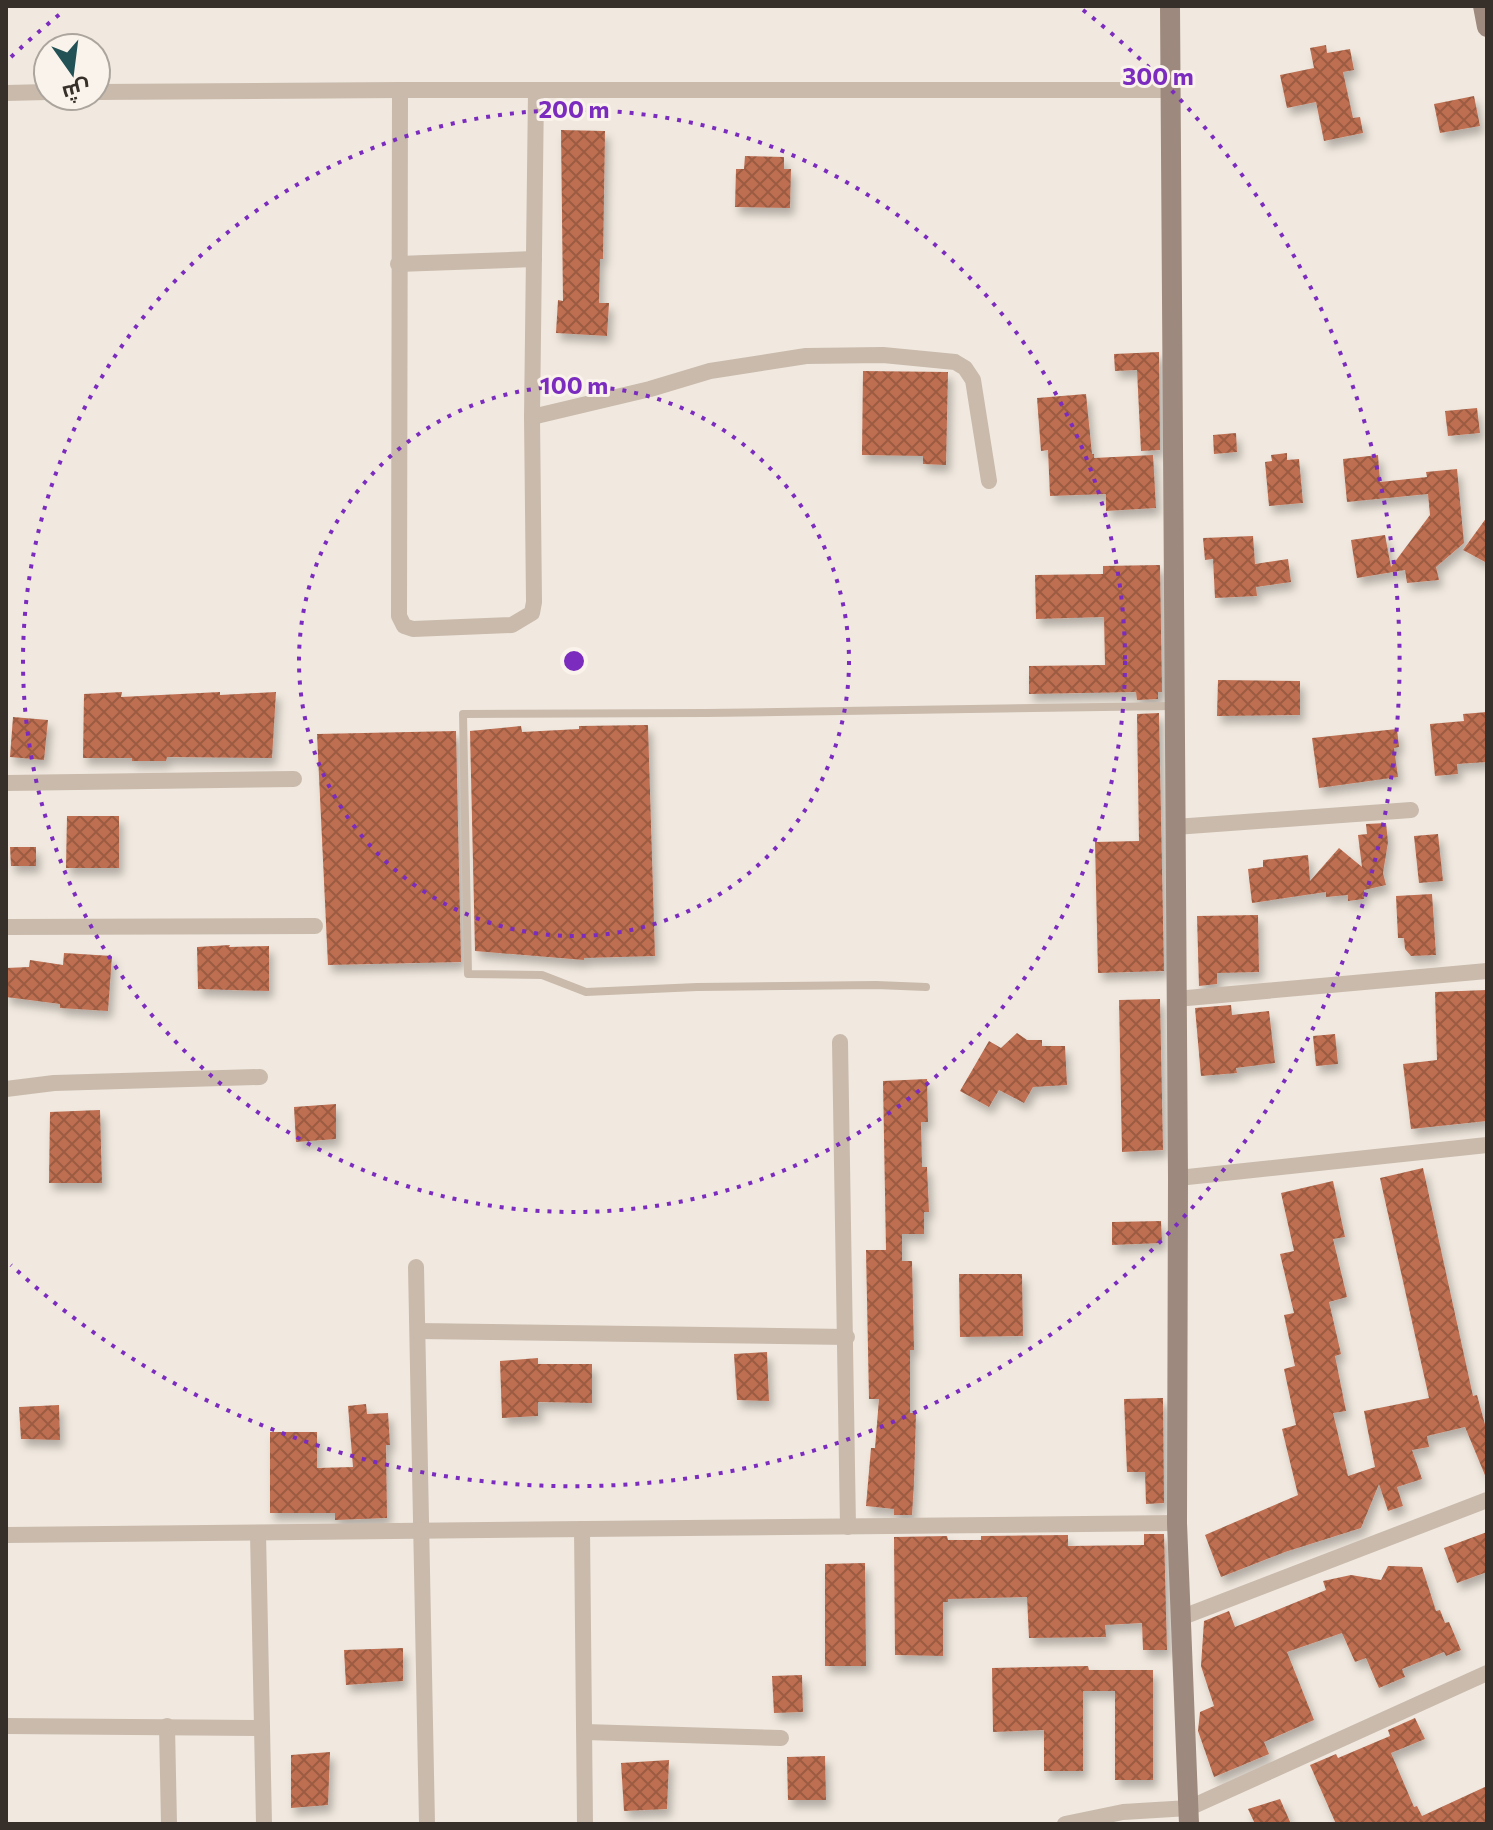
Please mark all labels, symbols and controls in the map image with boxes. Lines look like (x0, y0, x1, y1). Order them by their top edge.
north arrow (32, 32, 112, 112)
text: 300 m (1122, 61, 1194, 90)
text: ش (60, 74, 94, 108)
text: 200 m (539, 94, 609, 123)
text: 100 m (540, 370, 608, 399)
centre of rings (560, 647, 588, 675)

